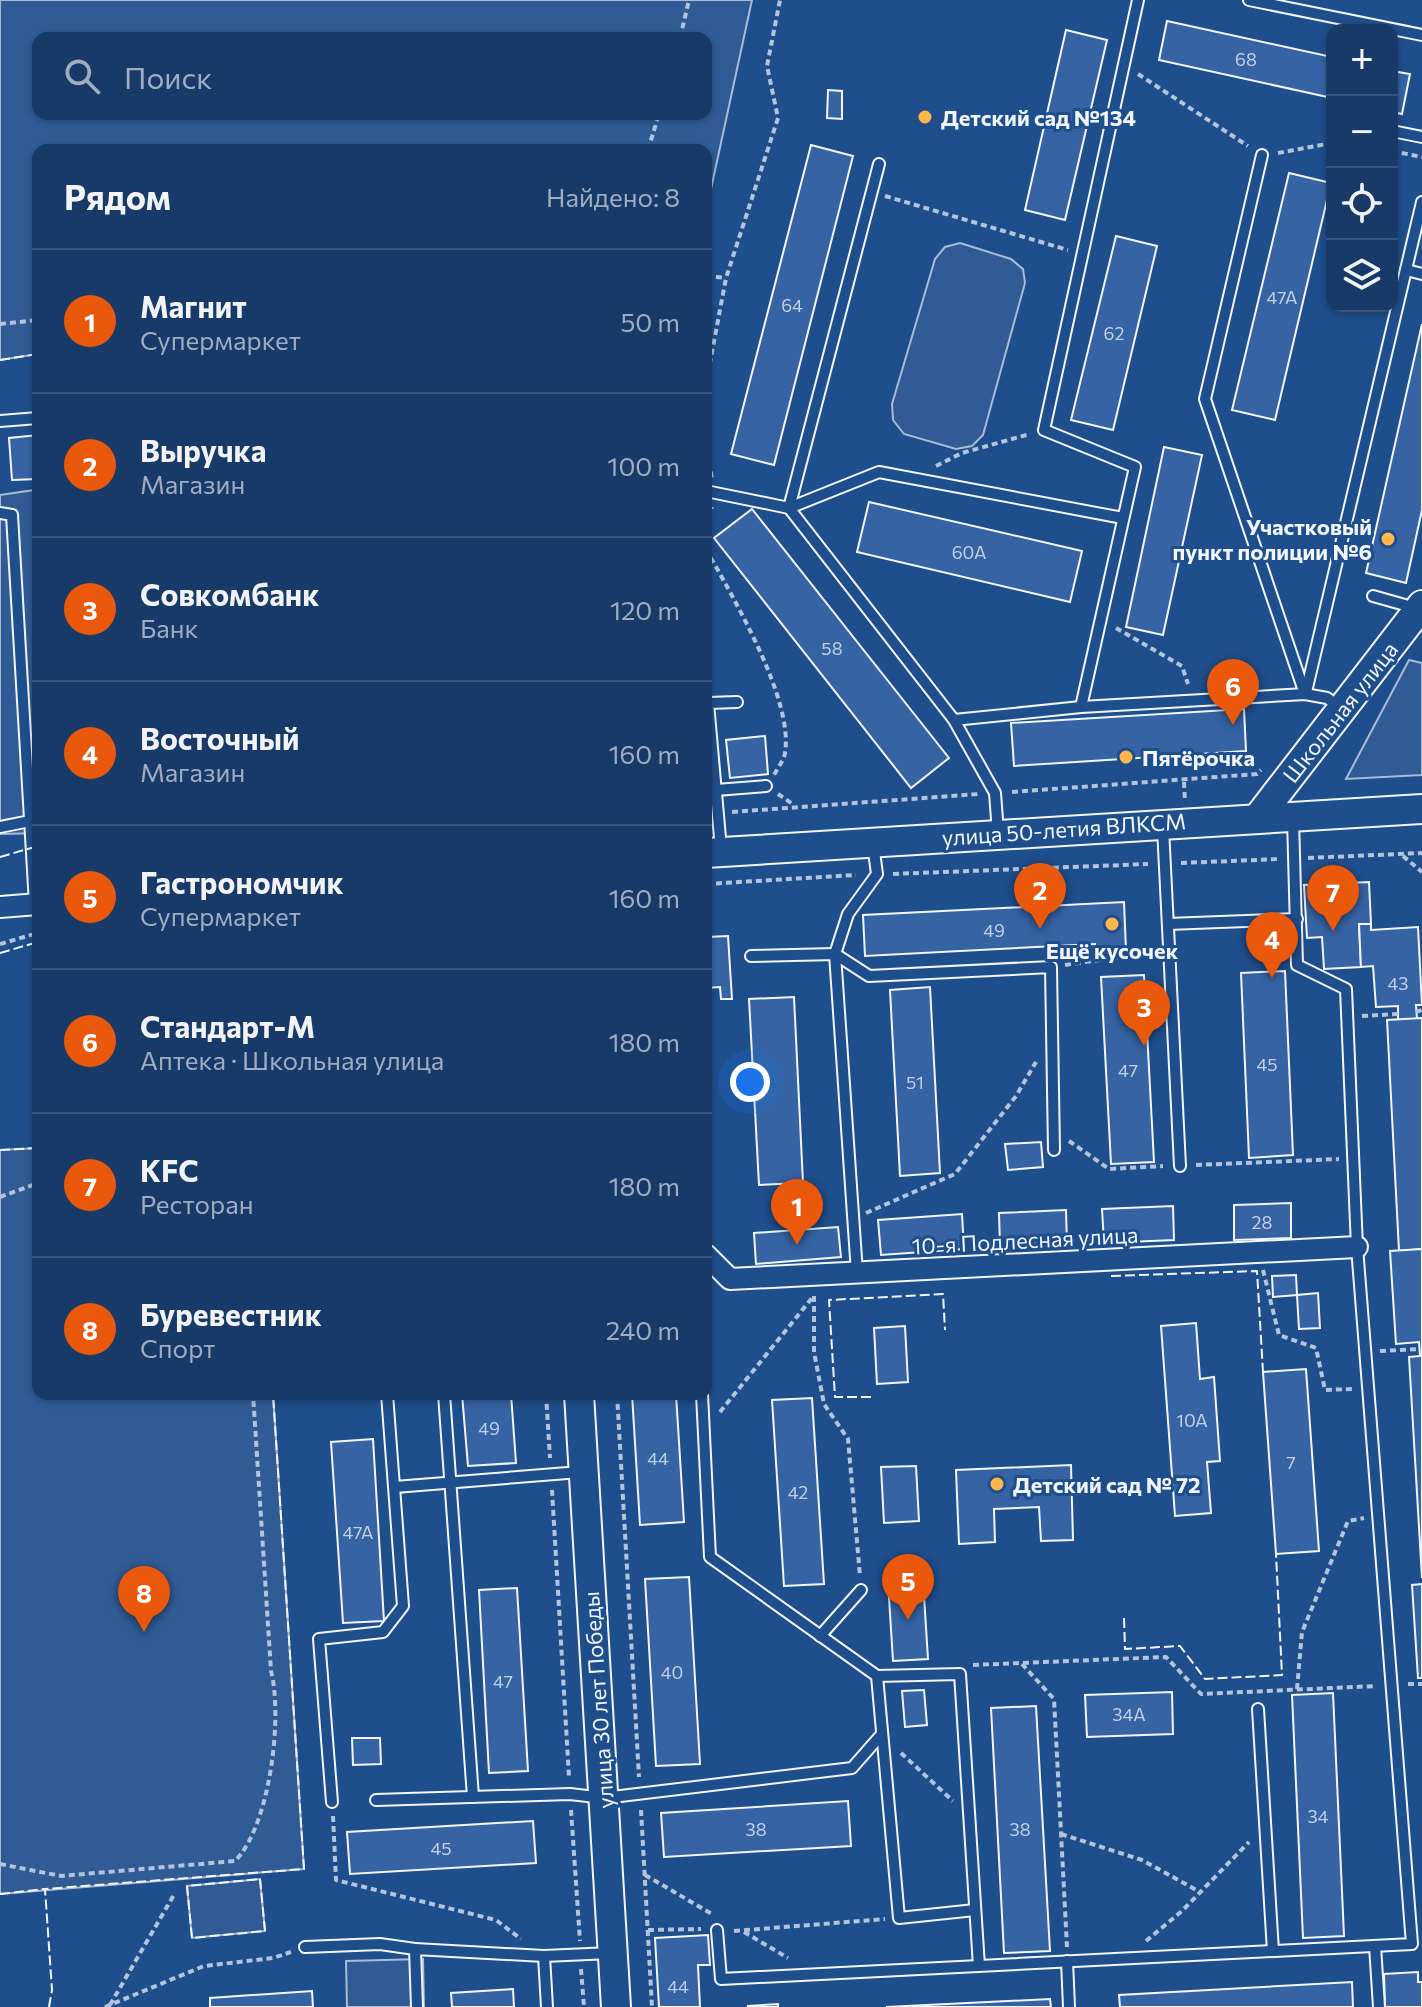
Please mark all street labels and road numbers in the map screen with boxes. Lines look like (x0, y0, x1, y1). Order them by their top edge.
street label: Школьная улица (1277, 636, 1403, 788)
street label: улица 50-летия ВЛКСМ (941, 807, 1187, 851)
street label: 10-я Подлесная улица (911, 1221, 1139, 1259)
street label: улица 30 лет Победы (577, 1590, 619, 1810)

